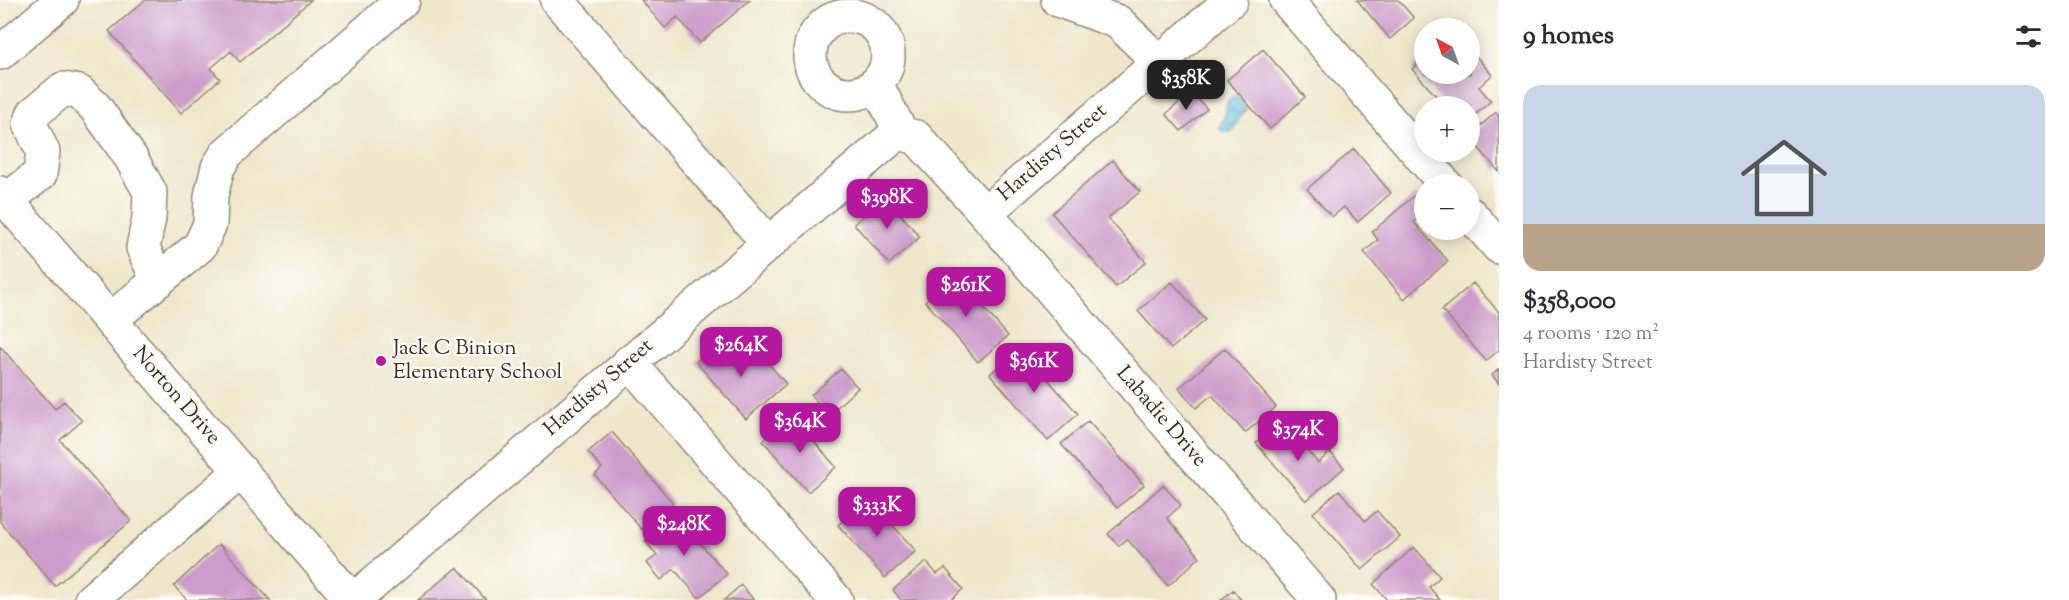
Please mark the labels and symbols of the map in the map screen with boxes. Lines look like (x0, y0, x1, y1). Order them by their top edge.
north arrow (1414, 18, 1480, 84)
pin: $358K (1144, 60, 1228, 111)
street label: Hardisty Street (992, 97, 1114, 209)
pin: $398K (845, 179, 929, 230)
pin: $261K (924, 267, 1008, 318)
pin: $264K (699, 327, 783, 378)
street label: Hardisty Street (538, 332, 660, 444)
place label: Jack C Binion Elementary School (392, 334, 563, 388)
street label: Norton Drive (125, 340, 227, 452)
pin: $361K (992, 343, 1076, 394)
marker: Jack C Binion Elementary School (374, 354, 388, 368)
street label: Labadie Drive (1109, 360, 1213, 474)
pin: $364K (758, 403, 842, 454)
pin: $374K (1256, 411, 1340, 462)
pin: $333K (835, 487, 919, 538)
pin: $248K (642, 506, 726, 557)

